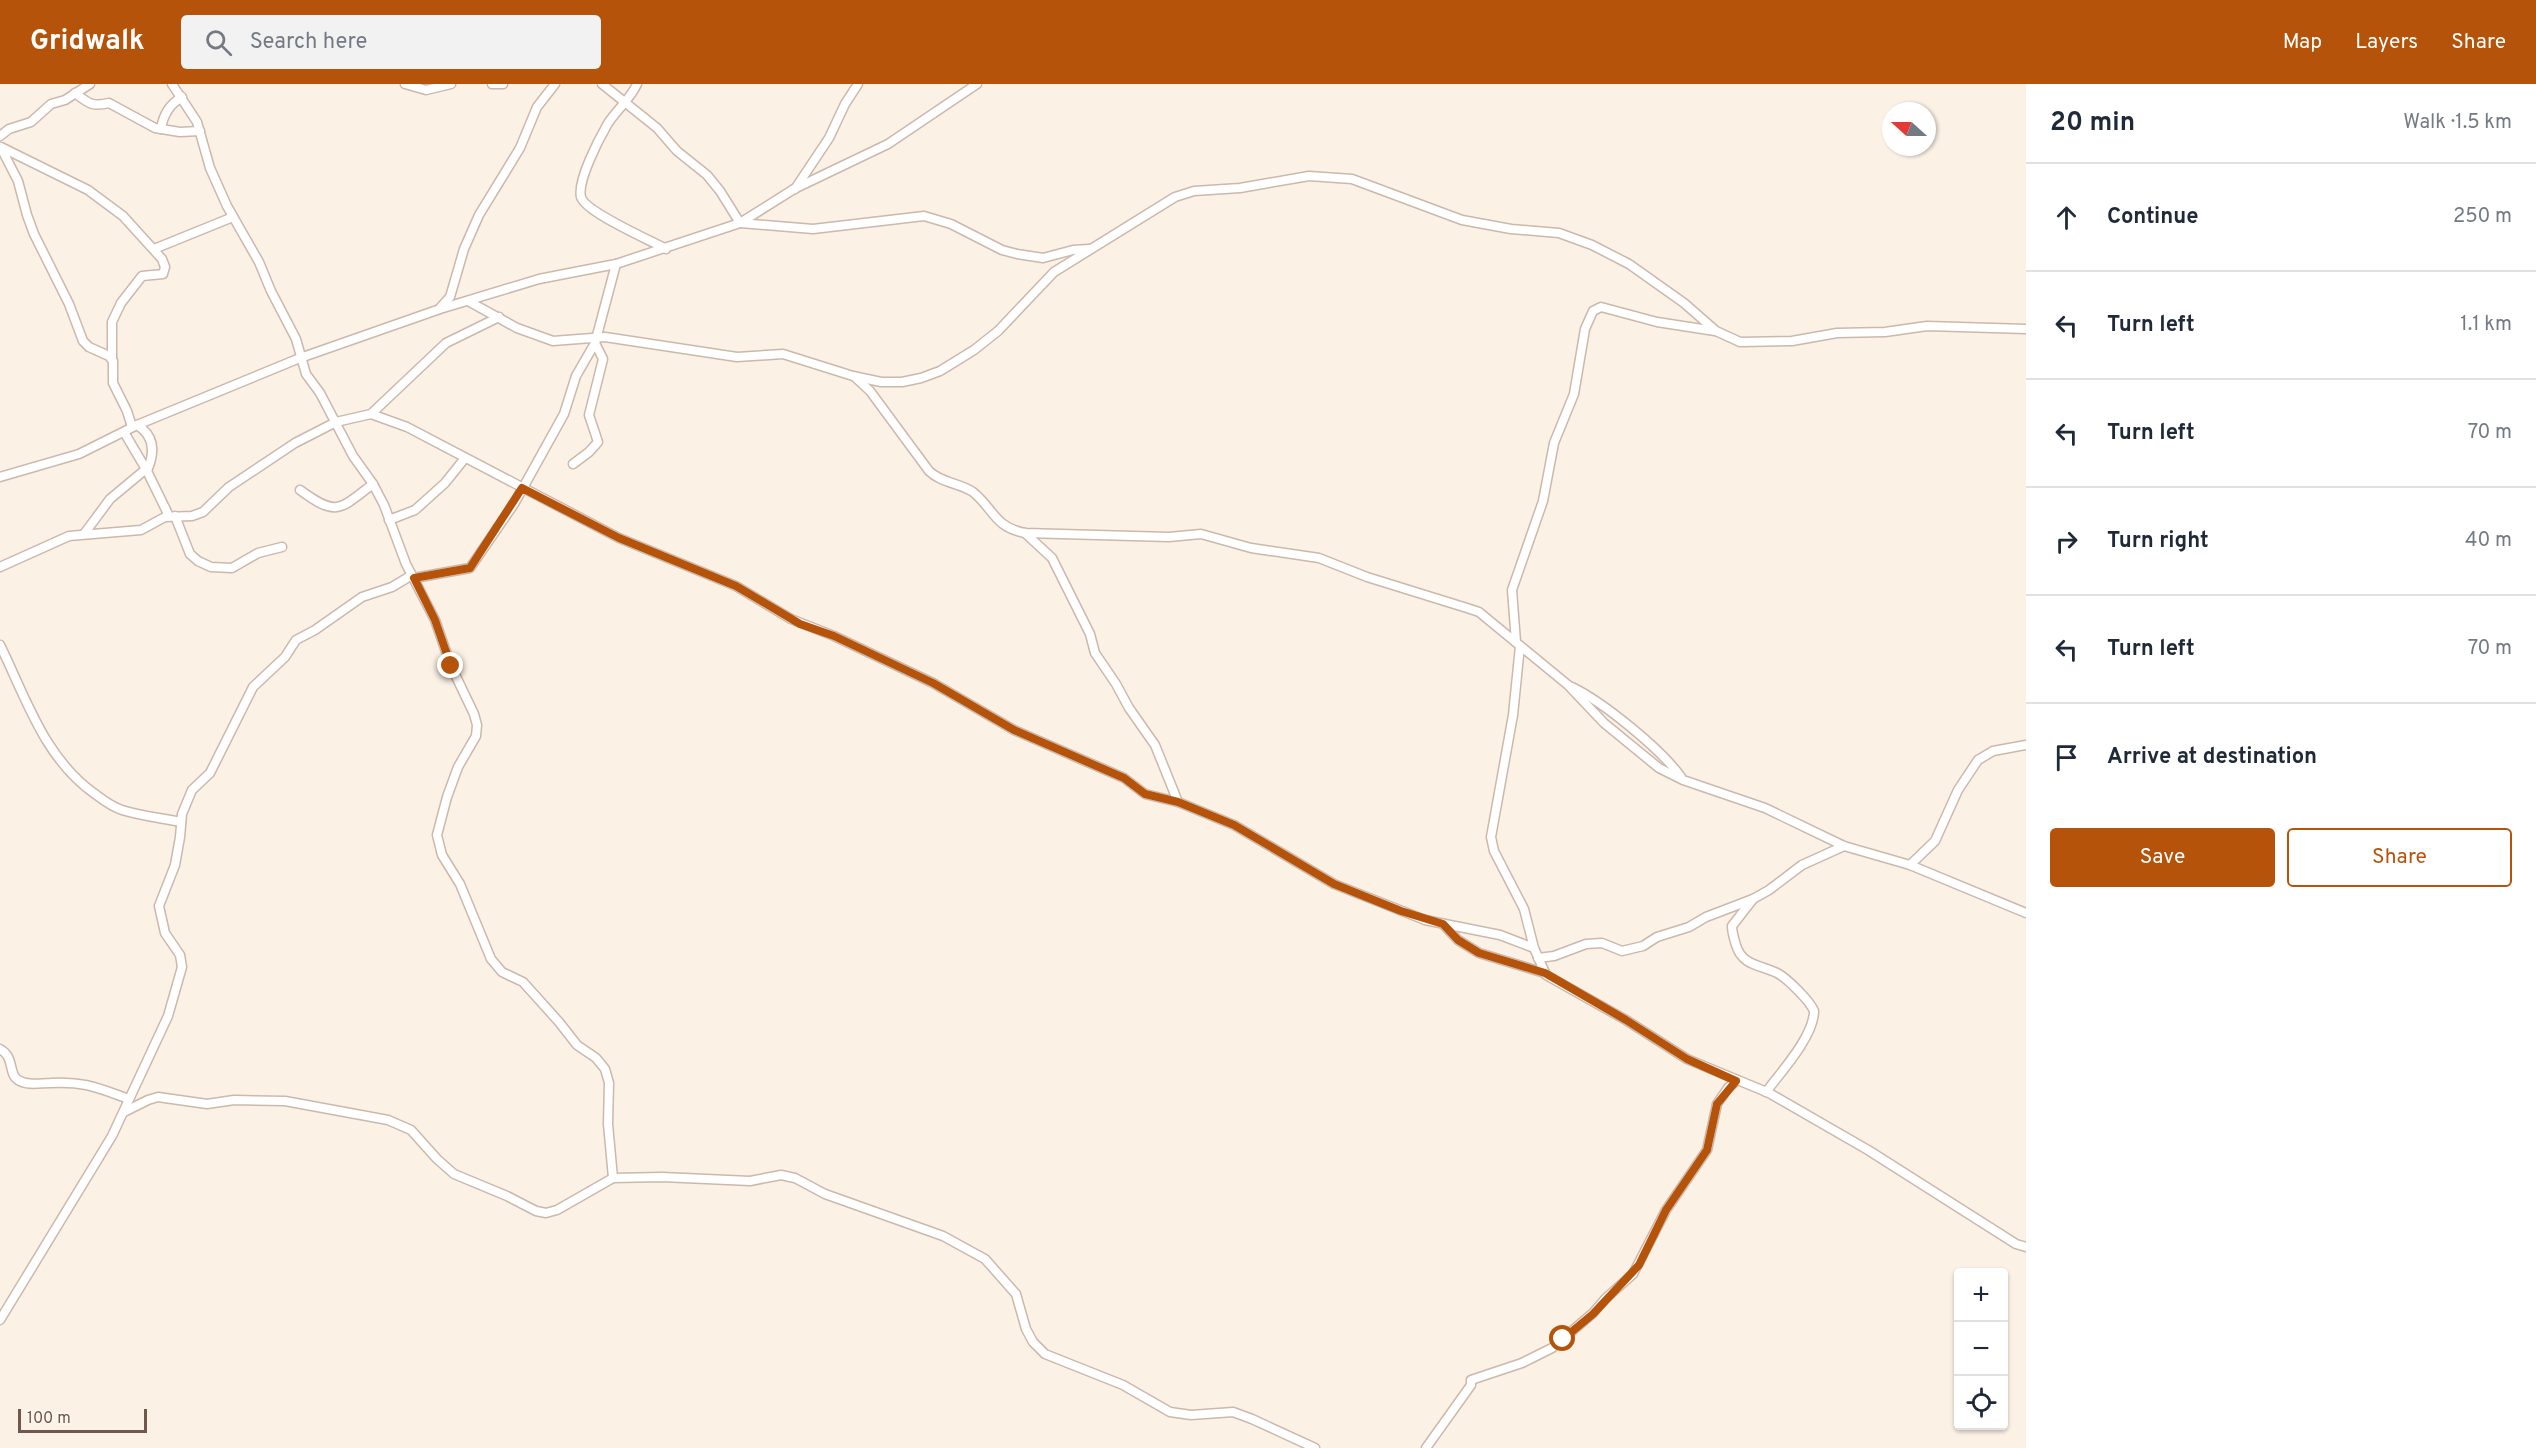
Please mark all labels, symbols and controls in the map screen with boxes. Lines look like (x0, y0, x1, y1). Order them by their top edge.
search box (181, 15, 601, 69)
text: Gridwalk (30, 24, 145, 60)
icon: search (202, 26, 235, 59)
text: Search here (250, 29, 367, 56)
text: Map (2283, 29, 2322, 56)
text: Layers (2355, 29, 2418, 56)
text: Share (2451, 29, 2506, 56)
north arrow (1882, 102, 1936, 156)
text: 20 min (2050, 107, 2135, 140)
text: Walk · 1.5 km (2403, 110, 2512, 136)
icon: ahead (2050, 201, 2083, 234)
text: Continue (2107, 204, 2198, 231)
text: 250 m (2453, 204, 2512, 230)
icon: left (2050, 309, 2083, 342)
text: Turn left (2107, 312, 2195, 339)
text: 1.1 km (2460, 312, 2512, 338)
icon: left (2050, 417, 2083, 450)
text: Turn left (2107, 420, 2195, 447)
text: 70 m (2468, 420, 2512, 446)
icon: right (2050, 525, 2083, 558)
text: Turn right (2107, 528, 2209, 555)
text: 40 m (2465, 528, 2512, 554)
icon: left (2050, 633, 2083, 666)
text: Turn left (2107, 636, 2195, 663)
text: 70 m (2468, 636, 2512, 662)
route end (437, 652, 463, 678)
icon: arrive (2050, 741, 2083, 774)
text: Arrive at destination (2107, 744, 2317, 771)
button: Save (2050, 828, 2275, 887)
button: Share (2287, 828, 2512, 887)
map controls (1954, 1268, 2008, 1430)
button: + (1954, 1268, 2008, 1322)
button: − (1954, 1322, 2008, 1376)
route start (1549, 1325, 1575, 1351)
button: locate (1954, 1376, 2008, 1430)
scale bar (18, 1406, 147, 1434)
text: 100 m (27, 1409, 71, 1429)

